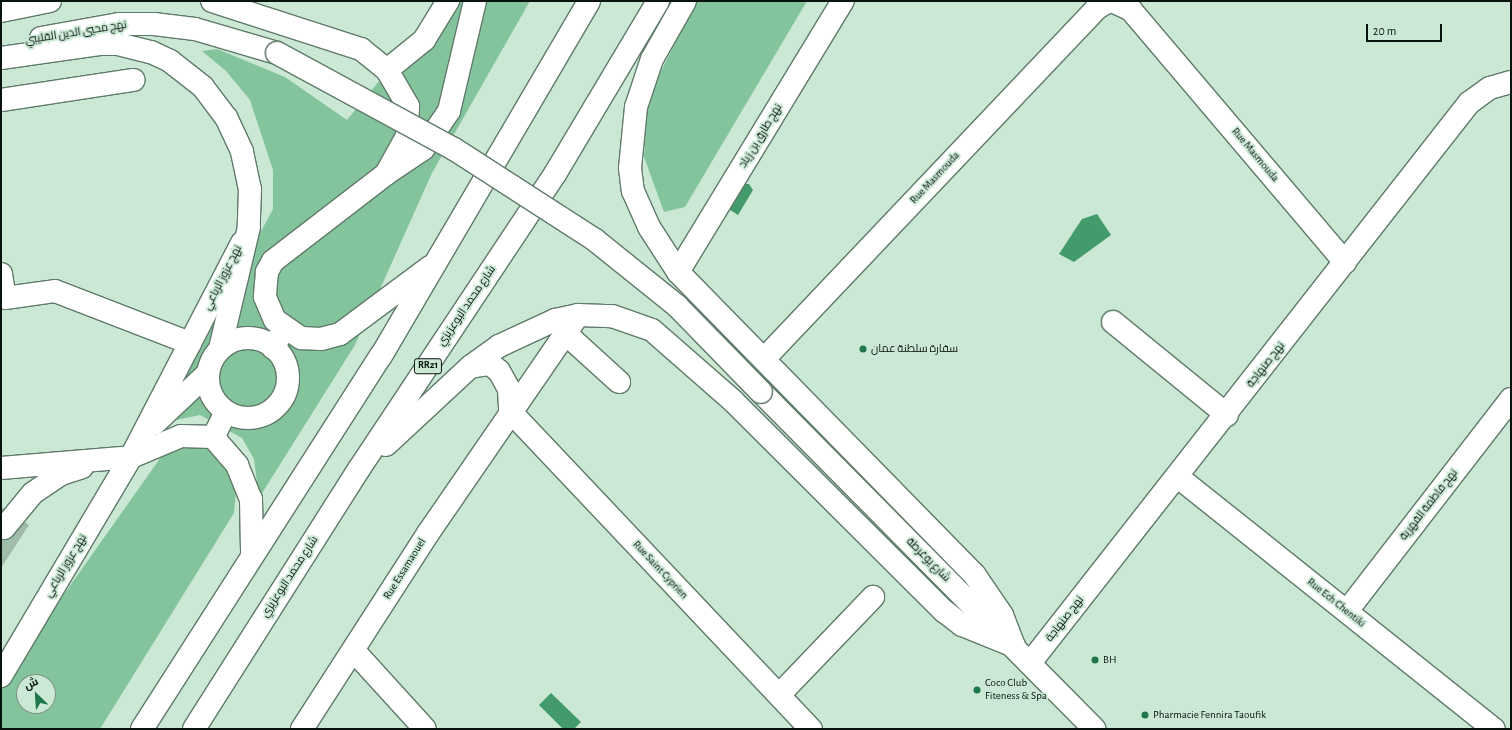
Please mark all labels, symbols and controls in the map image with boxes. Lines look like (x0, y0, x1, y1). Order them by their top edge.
scale bar (1368, 16, 1444, 42)
street label: نهج محيي الدين القليبي (24, 18, 128, 48)
text: 20 m (1373, 25, 1396, 37)
street label: نهج طارق بن زياد (737, 102, 785, 170)
street label: Rue Masmouda (1229, 125, 1281, 185)
street label: Rue Masmouda (907, 149, 963, 207)
street label: نهج عزوز الرباعي (201, 243, 245, 313)
street label: شارع محمد البوعزيزي (435, 263, 499, 349)
street label: نهج صنهاجة (1244, 340, 1288, 390)
place label: سفارة سلطنة عمان (871, 342, 958, 356)
marker: سفارة سلطنة عمان (858, 344, 868, 354)
road number: RR21 (413, 358, 443, 374)
street label: نهج فاطمة الفهرية (1397, 467, 1461, 543)
street label: نهج عزوز الرباعي (42, 532, 90, 600)
street label: شارع محمد البوعزيزي (259, 534, 321, 620)
street label: شارع يوغرطة (903, 535, 953, 585)
street label: Rue Essamaouel (381, 536, 429, 602)
street label: Rue Saint Cyprien (630, 538, 690, 602)
street label: Rue Ech Chentiki (1304, 575, 1368, 631)
street label: نهج صنهاجة (1043, 594, 1087, 644)
place label: BH (1103, 653, 1116, 667)
marker: BH (1090, 655, 1100, 665)
north arrow (16, 674, 56, 714)
text: ش (22, 676, 40, 692)
place label: Coco Club Fiteness & Spa (985, 677, 1047, 703)
marker: Coco Club Fiteness & Spa (972, 685, 982, 695)
place label: Pharmacie Fennira Taoufik (1153, 708, 1266, 722)
marker: Pharmacie Fennira Taoufik (1140, 710, 1150, 720)

